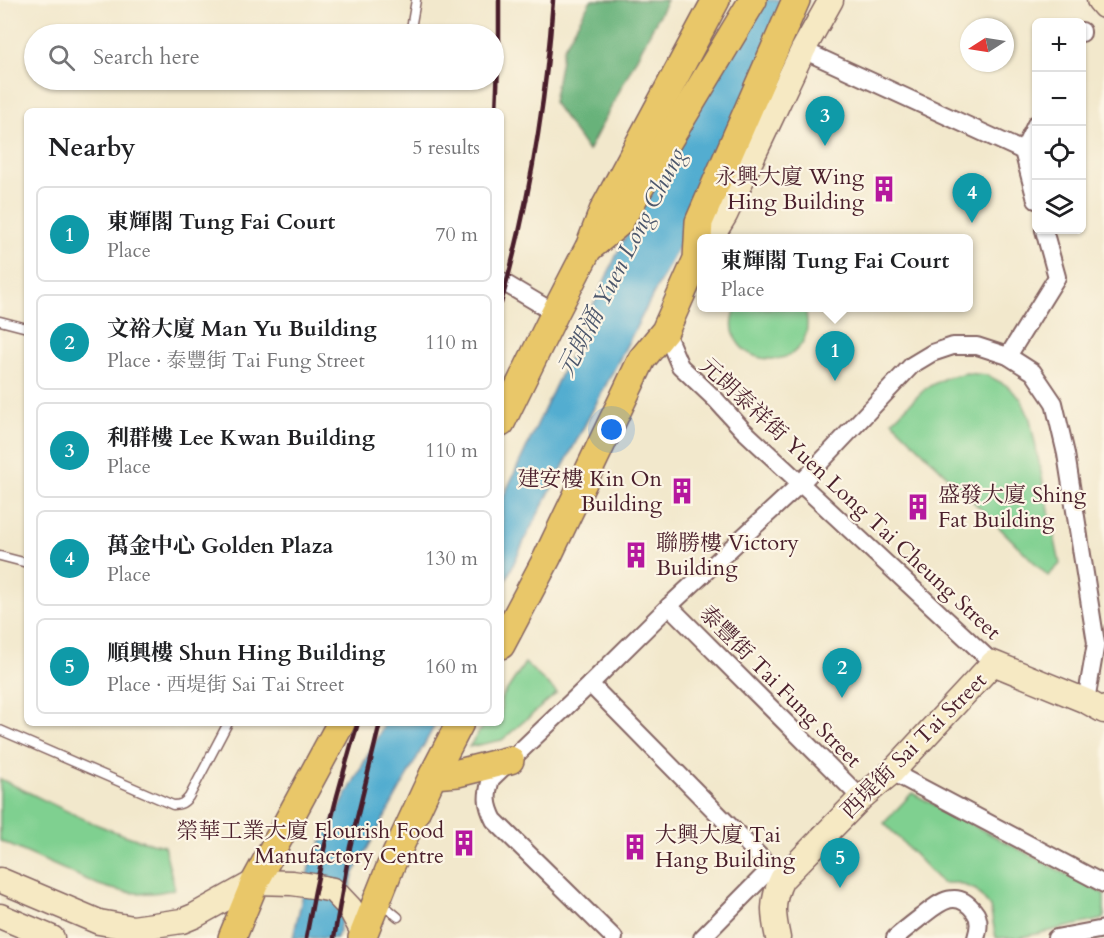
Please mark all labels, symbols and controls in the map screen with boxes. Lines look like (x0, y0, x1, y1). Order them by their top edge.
north arrow (960, 18, 1014, 72)
map controls (1032, 18, 1086, 234)
button: + (1032, 18, 1086, 72)
search box (24, 24, 504, 90)
icon: search (45, 41, 78, 74)
text: Search here (93, 42, 200, 72)
button: − (1032, 72, 1086, 126)
pin: 3 (806, 96, 844, 146)
button: locate (1032, 126, 1086, 180)
text: Nearby (48, 130, 136, 165)
text: 5 results (412, 134, 480, 161)
water label: 元朗涌 Yuen Long Chung (549, 142, 694, 382)
place label: 永興大廈 Wing Hing Building (715, 162, 865, 217)
building icon: 永興大廈 Wing Hing Building (869, 174, 899, 204)
pin: 4 (952, 174, 992, 223)
button: layers (1032, 180, 1086, 234)
text: 東輝閣 Tung Fai Court (107, 207, 335, 237)
text: 1 (64, 221, 75, 248)
text: 70 m (435, 221, 478, 248)
popup (697, 234, 973, 312)
text: Place (107, 237, 151, 264)
text: 東輝閣 Tung Fai Court (721, 246, 949, 276)
text: Place (721, 276, 765, 303)
text: 文裕大廈 Man Yu Building (107, 314, 377, 344)
text: 2 (64, 329, 75, 356)
text: 110 m (425, 329, 478, 356)
pin: 1 (816, 332, 854, 381)
text: Place · 泰豐街 Tai Fung Street (107, 347, 365, 374)
street label: 元朗泰祥街 Yuen Long Tai Cheung Street (693, 351, 1007, 647)
your location (597, 415, 626, 444)
text: 利群樓 Lee Kwan Building (107, 423, 375, 453)
text: 3 (64, 437, 75, 464)
text: 110 m (425, 437, 478, 464)
text: Place (107, 453, 151, 480)
place label: 建安樓 Kin On Building (518, 464, 663, 519)
building icon: 建安樓 Kin On Building (667, 476, 697, 506)
place label: 盛發大廈 Shing Fat Building (938, 480, 1087, 535)
building icon: 盛發大廈 Shing Fat Building (903, 492, 933, 522)
place label: 聯勝樓 Victory Building (656, 528, 799, 583)
text: 萬金中心 Golden Plaza (107, 531, 333, 561)
building icon: 聯勝樓 Victory Building (621, 540, 651, 570)
text: 4 (64, 545, 75, 572)
text: 130 m (425, 545, 478, 572)
text: Place (107, 561, 151, 588)
street label: 泰豐街 Tai Fung Street (693, 599, 868, 774)
text: 順興樓 Shun Hing Building (107, 638, 385, 668)
pin: 2 (822, 648, 862, 698)
text: 5 (64, 653, 75, 680)
text: 160 m (425, 653, 478, 680)
street label: 西堤街 Sai Tai Street (834, 666, 993, 825)
text: Place · 西堤街 Sai Tai Street (107, 671, 344, 698)
place label: 榮華工業大廈 Flourish Food Manufactory Centre (176, 816, 444, 871)
place label: 大興大廈 Tai Hang Building (655, 820, 796, 875)
building icon: 榮華工業大廈 Flourish Food Manufactory Centre (449, 828, 479, 858)
building icon: 大興大廈 Tai Hang Building (620, 832, 650, 862)
pin: 5 (820, 838, 860, 888)

